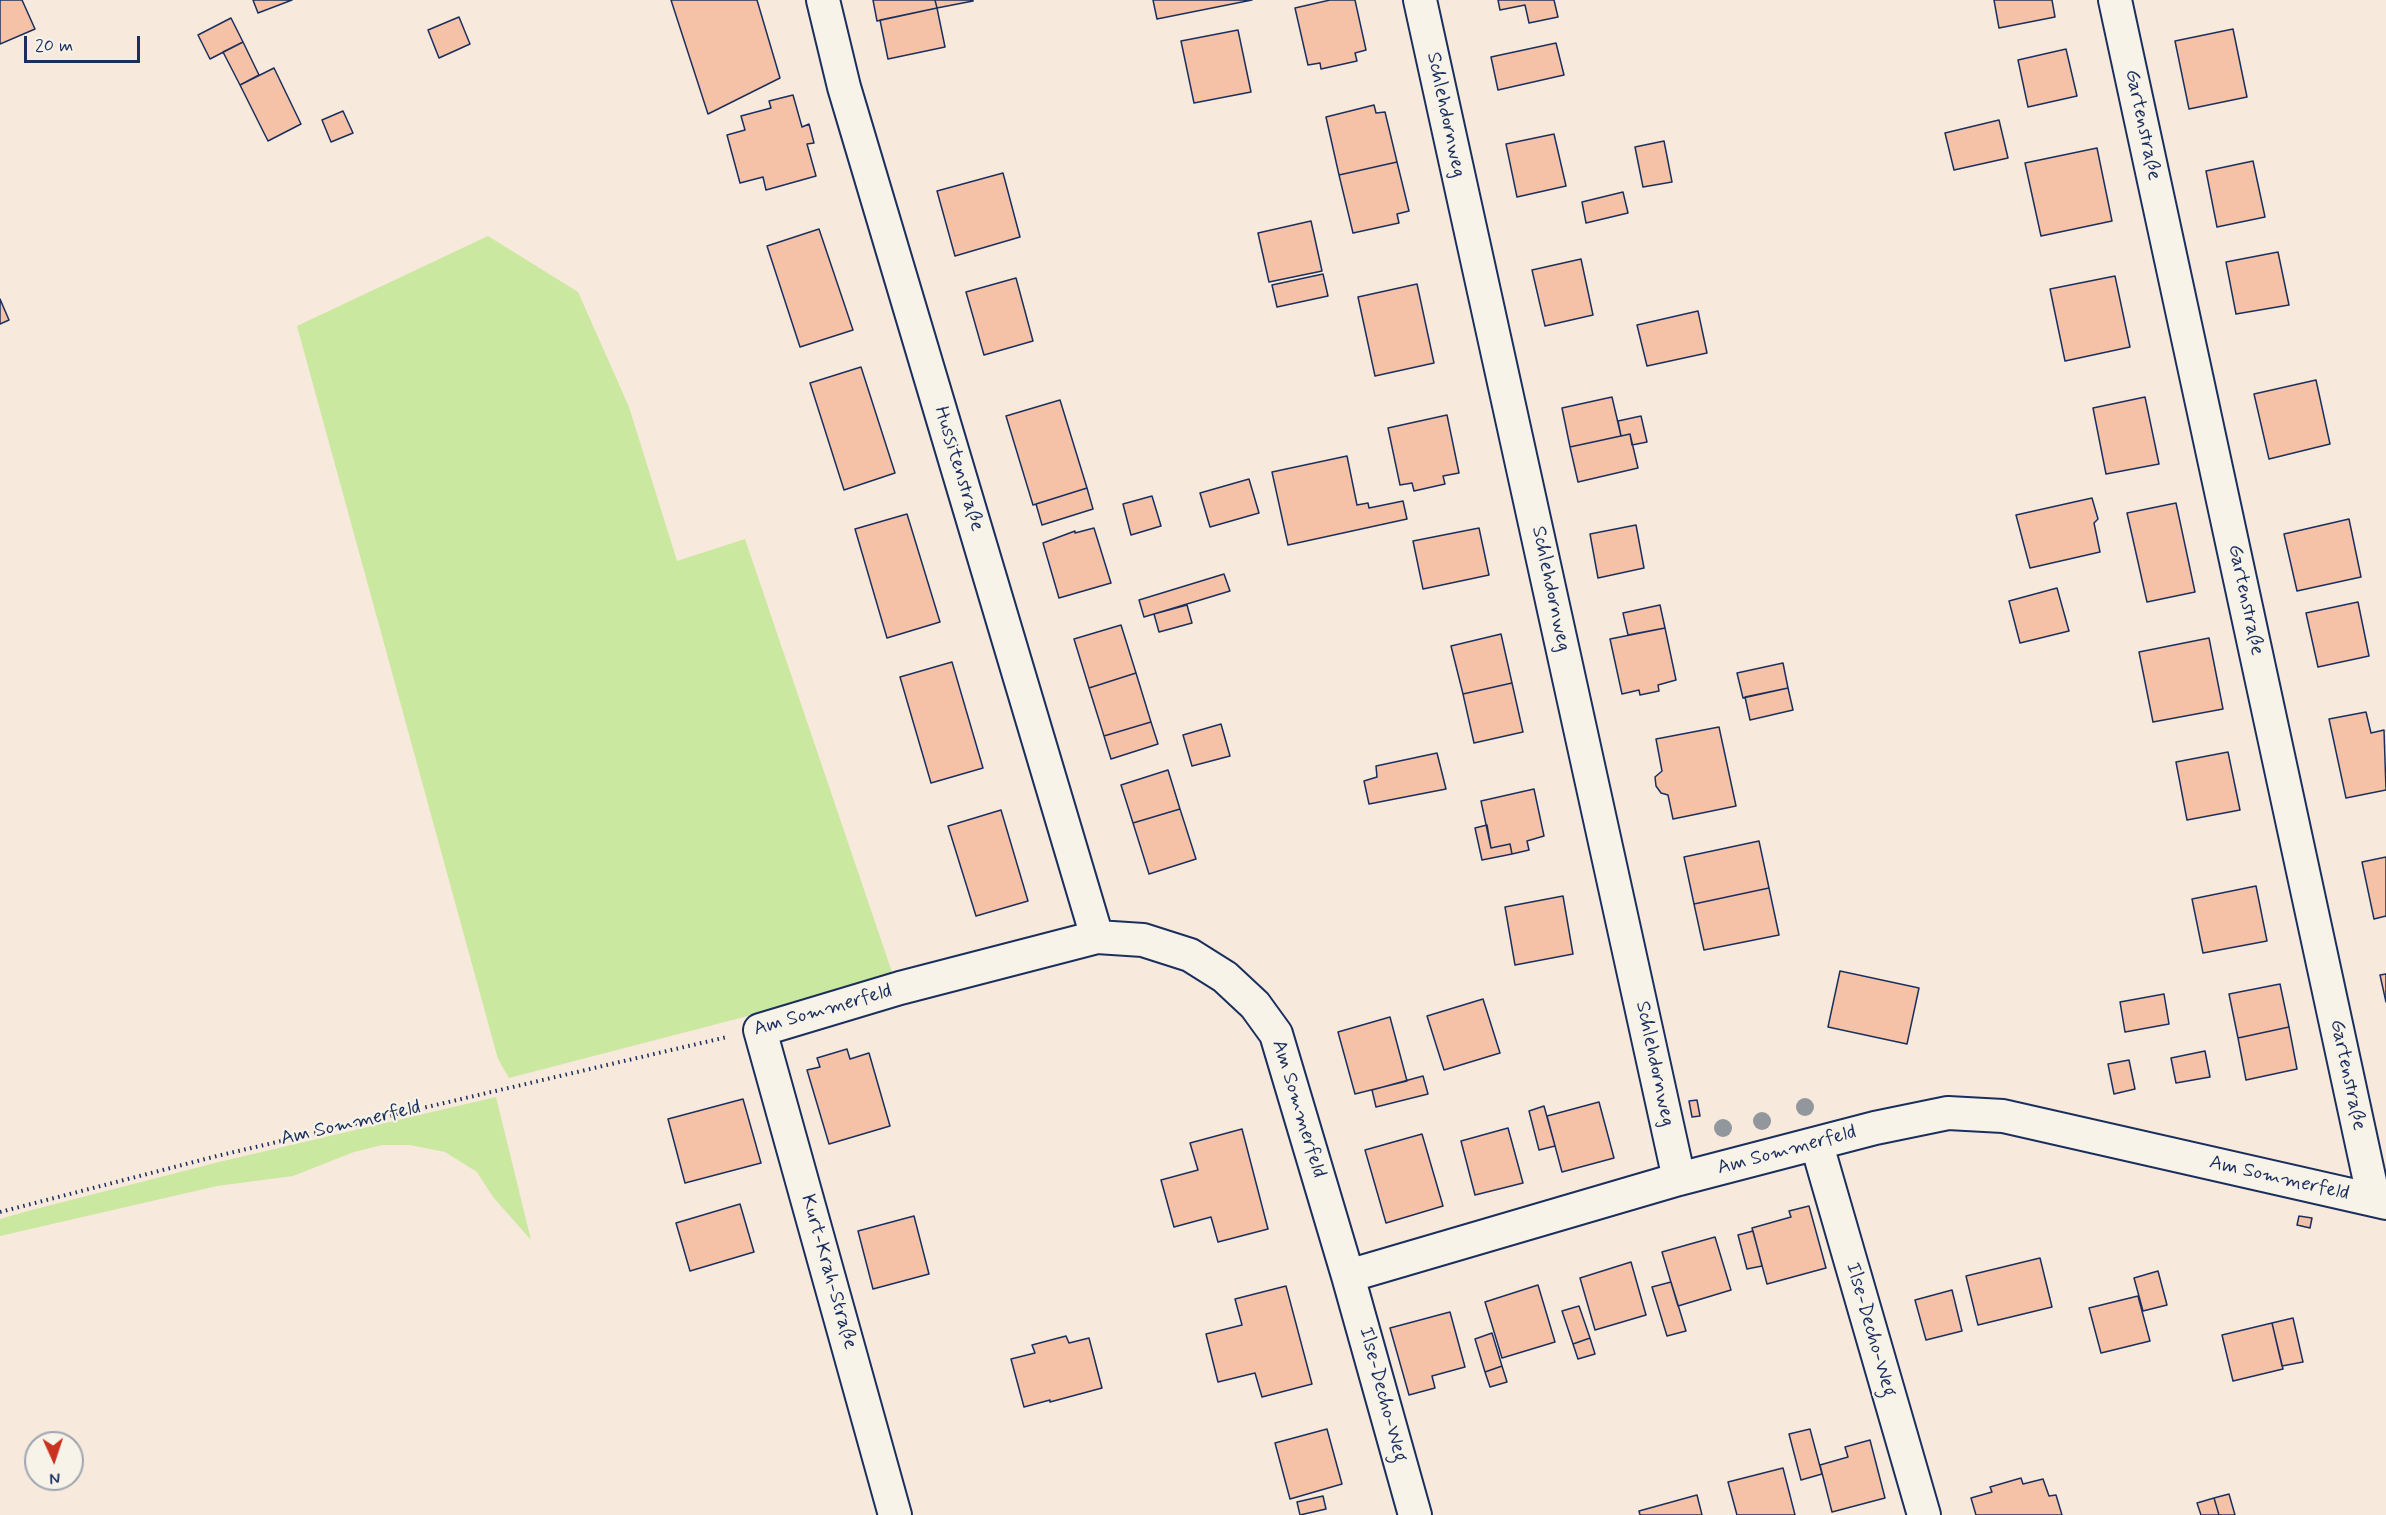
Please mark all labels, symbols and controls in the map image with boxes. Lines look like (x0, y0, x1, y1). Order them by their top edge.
scale bar (27, 24, 142, 62)
text: 20 m (35, 34, 73, 58)
street label: Schlehdornweg (1420, 50, 1470, 180)
street label: Gartenstraße (2119, 67, 2165, 183)
street label: Hussitenstraße (928, 404, 988, 534)
street label: Schlehdornweg (1525, 524, 1575, 654)
street label: Gartenstraße (2222, 542, 2268, 658)
street label: Am Sommerfeld (751, 980, 895, 1042)
street label: Schlehdornweg (1629, 999, 1679, 1129)
street label: Gartenstraße (2324, 1017, 2370, 1133)
street label: Am Sommerfeld (1266, 1037, 1330, 1181)
street label: Am Sommerfeld (279, 1096, 423, 1152)
street label: Am Sommerfeld (1715, 1121, 1859, 1181)
street label: Am Sommerfeld (2207, 1151, 2351, 1207)
street label: Kurt-Krah-Straße (794, 1192, 862, 1352)
street label: Ilse-Decho-Weg (1839, 1260, 1901, 1400)
street label: Ilse-Decho-Weg (1352, 1325, 1412, 1465)
north arrow (24, 1431, 84, 1491)
text: N (49, 1467, 61, 1488)

